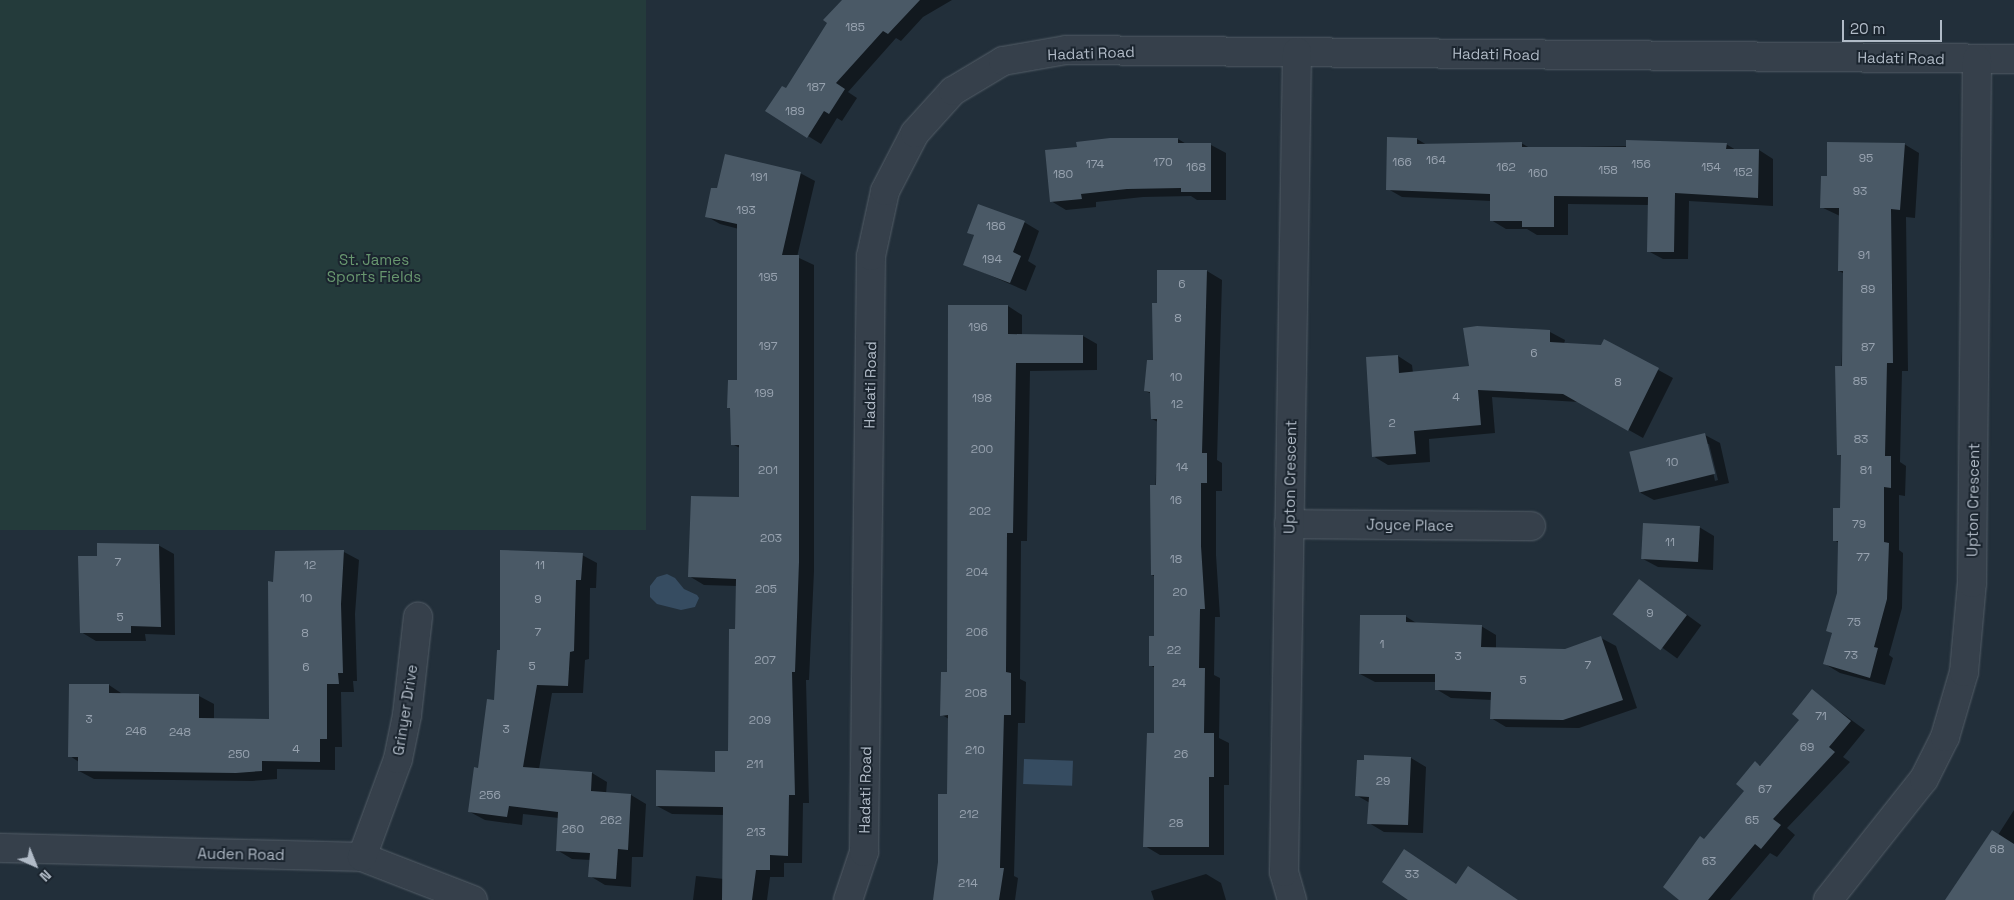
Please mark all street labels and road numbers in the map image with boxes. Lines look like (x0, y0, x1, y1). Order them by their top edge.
street label: Hadati Road (1047, 42, 1135, 64)
street label: Hadati Road (1452, 44, 1540, 64)
street label: Hadati Road (1857, 48, 1945, 68)
street label: Hadati Road (860, 341, 880, 429)
street label: Upton Crescent (1280, 420, 1300, 534)
street label: Upton Crescent (1963, 443, 1983, 557)
street label: Joyce Place (1366, 515, 1454, 535)
street label: Grinyer Drive (389, 663, 421, 757)
street label: Hadati Road (855, 746, 875, 834)
street label: Auden Road (197, 844, 285, 864)

